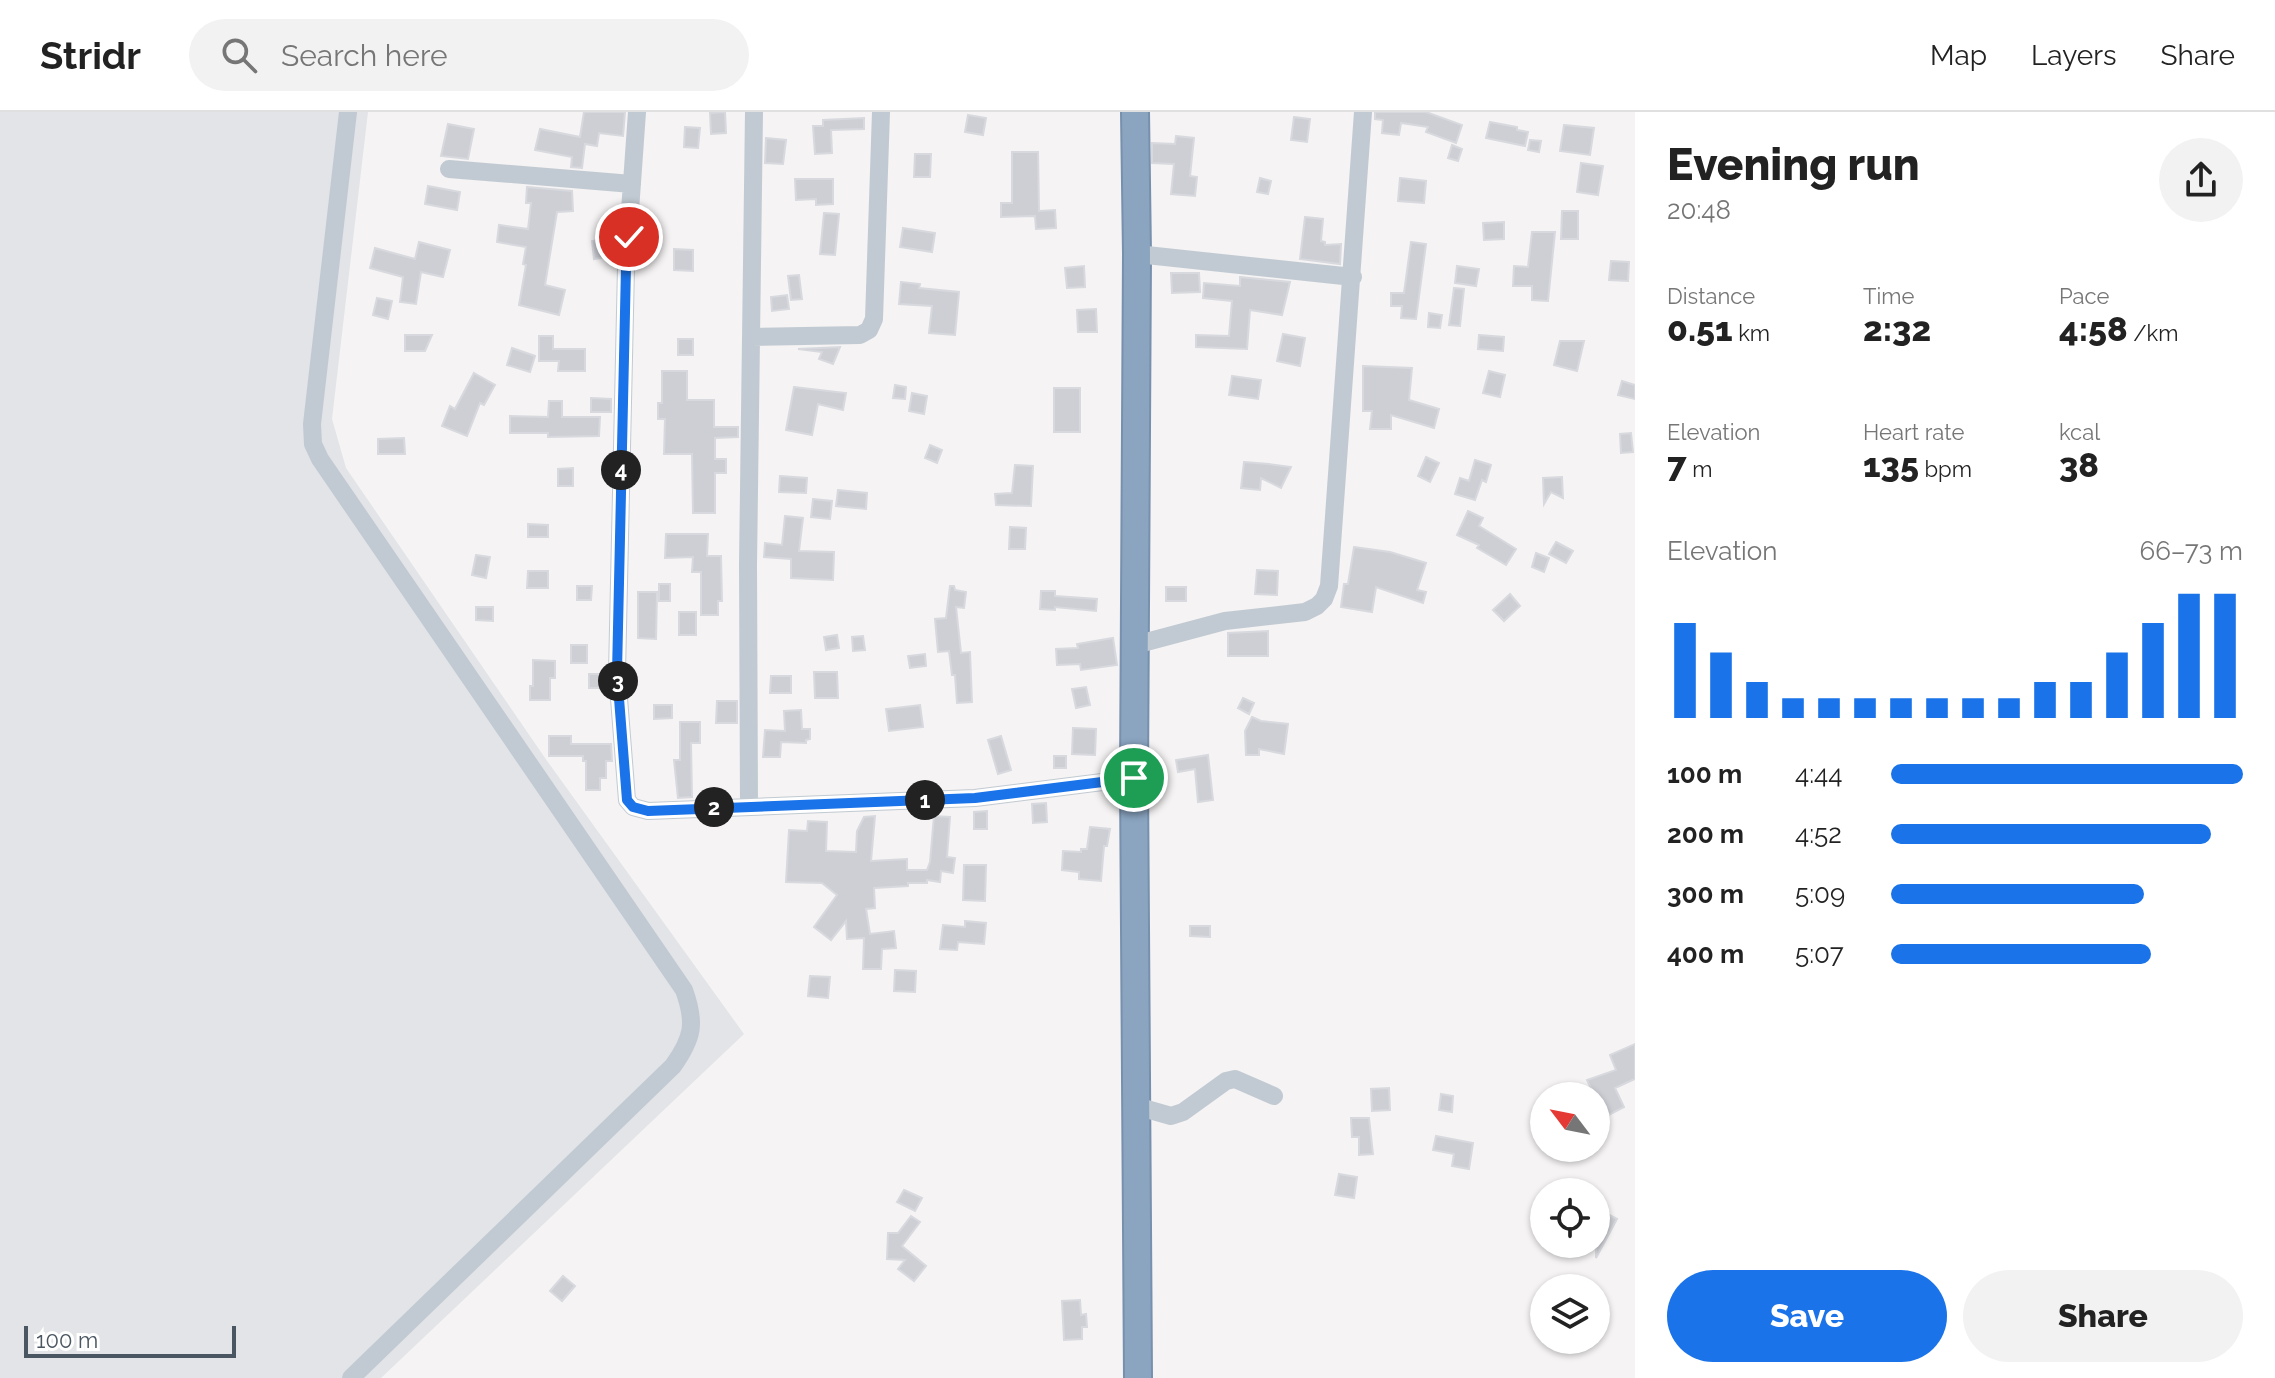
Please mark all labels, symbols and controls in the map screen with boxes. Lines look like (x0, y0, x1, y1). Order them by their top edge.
search box (189, 19, 749, 91)
text: Stridr (40, 33, 141, 78)
icon: search (217, 33, 261, 77)
text: Search here (281, 38, 448, 73)
text: Map (1930, 39, 1987, 72)
text: Layers (2031, 39, 2117, 72)
text: Share (2161, 39, 2235, 72)
button: share (2159, 138, 2243, 222)
text: Evening run (1667, 139, 1920, 190)
text: 20:48 (1667, 195, 1731, 225)
pin (595, 203, 663, 271)
icon: check (607, 215, 651, 259)
text: Distance (1667, 283, 1755, 309)
text: Time (1863, 283, 1914, 309)
text: Pace (2059, 283, 2109, 309)
text: 0.51 (1667, 309, 1733, 349)
text: 2:32 (1863, 309, 1931, 349)
text: 4:58 (2059, 309, 2128, 349)
text: km (1733, 320, 1770, 346)
text: /km (2128, 320, 2178, 346)
text: Elevation (1667, 419, 1760, 445)
text: Heart rate (1863, 419, 1964, 445)
text: kcal (2059, 419, 2100, 445)
text: 7 (1667, 445, 1687, 485)
text: 135 (1863, 445, 1919, 485)
text: 38 (2059, 445, 2099, 485)
pin: 4 (601, 450, 641, 490)
text: m (1687, 456, 1712, 482)
text: bpm (1919, 456, 1972, 482)
text: 4 (615, 457, 627, 483)
text: Elevation (1667, 536, 1777, 566)
text: 66–73 m (2139, 536, 2243, 566)
pin: 3 (598, 661, 638, 701)
text: 3 (612, 668, 624, 694)
pin (1100, 744, 1168, 812)
icon: arrive (1112, 756, 1156, 800)
text: 100 m (1667, 759, 1742, 789)
text: 4:44 (1795, 759, 1842, 789)
pin: 1 (905, 780, 945, 820)
pin: 2 (694, 787, 734, 827)
text: 1 (920, 787, 930, 813)
text: 2 (708, 794, 720, 820)
text: 200 m (1667, 819, 1744, 849)
text: 4:52 (1795, 819, 1842, 849)
text: 300 m (1667, 879, 1744, 909)
text: 5:09 (1795, 879, 1845, 909)
text: 400 m (1667, 939, 1744, 969)
text: 5:07 (1795, 939, 1844, 969)
north arrow (1530, 1082, 1610, 1162)
map controls (1530, 1082, 1610, 1354)
button: locate (1530, 1178, 1610, 1258)
button: Save (1667, 1270, 1947, 1362)
button: Share (1963, 1270, 2243, 1362)
button: layers (1530, 1274, 1610, 1354)
scale bar (24, 1322, 236, 1358)
text: 100 m (36, 1327, 98, 1353)

